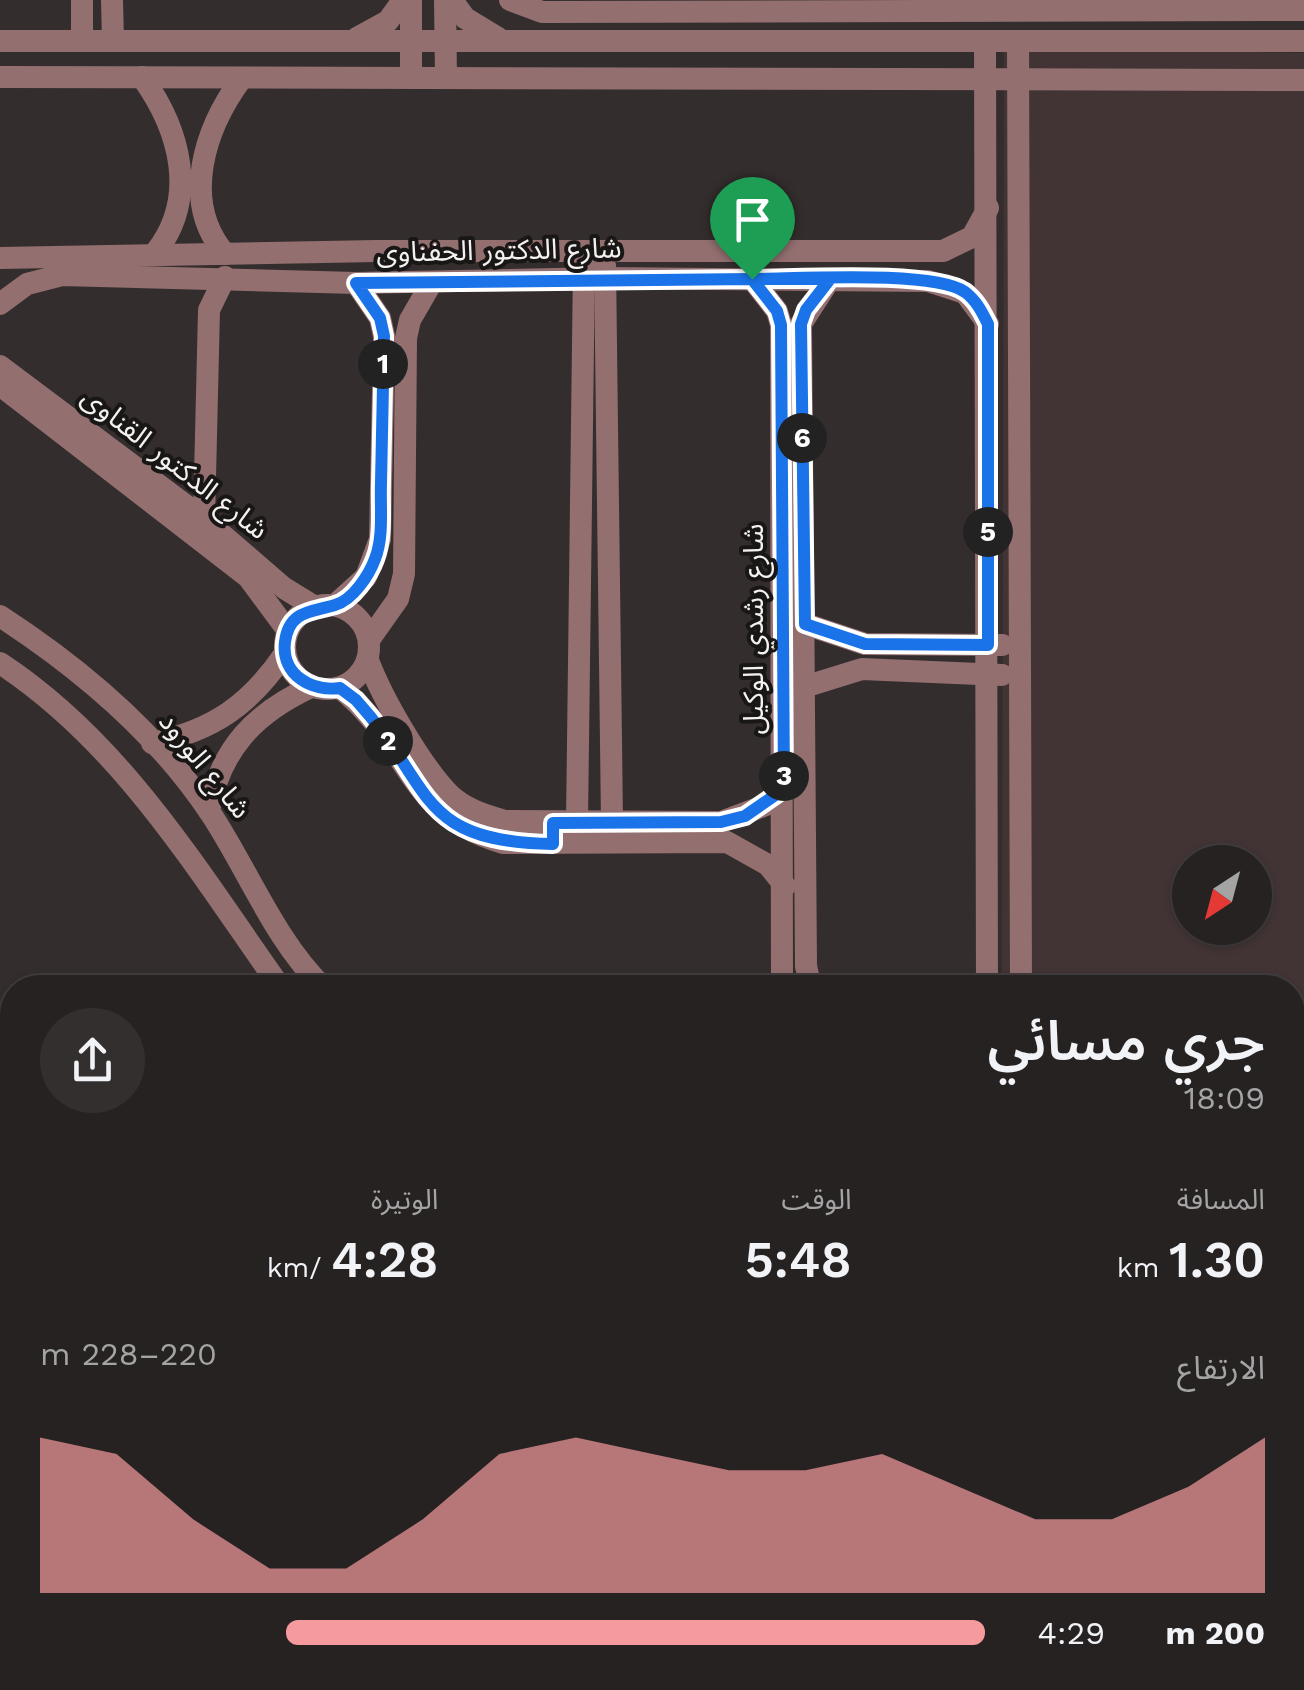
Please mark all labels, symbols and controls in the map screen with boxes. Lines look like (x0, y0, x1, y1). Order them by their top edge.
pin (710, 177, 795, 280)
icon: arrive (725, 192, 780, 247)
street label: شارع الدكتور الحفناوى (376, 231, 622, 273)
pin: 1 (358, 339, 408, 389)
text: 1 (377, 347, 389, 380)
street label: شارع الدكتور القناوى (73, 380, 275, 549)
pin: 6 (777, 413, 827, 463)
text: 6 (793, 421, 811, 454)
pin: 5 (963, 507, 1013, 557)
text: 5 (980, 515, 996, 548)
street label: شارع رشدي الوكيل (737, 524, 774, 734)
street label: شارع الورود (149, 705, 258, 827)
pin: 2 (363, 716, 413, 766)
text: 2 (380, 724, 396, 757)
pin: 3 (759, 751, 809, 801)
text: 3 (776, 759, 792, 792)
north arrow (1172, 845, 1272, 945)
map controls (1172, 845, 1272, 945)
button: share (40, 1008, 145, 1113)
text: جري مسائي (987, 1009, 1265, 1073)
text: 18:09 (1184, 1079, 1265, 1117)
text: الوتيرة (371, 1183, 438, 1216)
text: الوقت (781, 1183, 852, 1216)
text: المسافة (1177, 1183, 1265, 1216)
text: 4:28 (331, 1230, 438, 1289)
text: 5:48 (745, 1230, 852, 1289)
text: 1.30 (1169, 1230, 1265, 1289)
text: /km (267, 1251, 331, 1284)
text: km (1117, 1251, 1169, 1284)
text: 220–228 m (40, 1335, 217, 1373)
text: الارتفاع (1177, 1349, 1265, 1387)
text: 4:29 (1038, 1614, 1105, 1652)
text: 200 m (1165, 1614, 1265, 1652)

